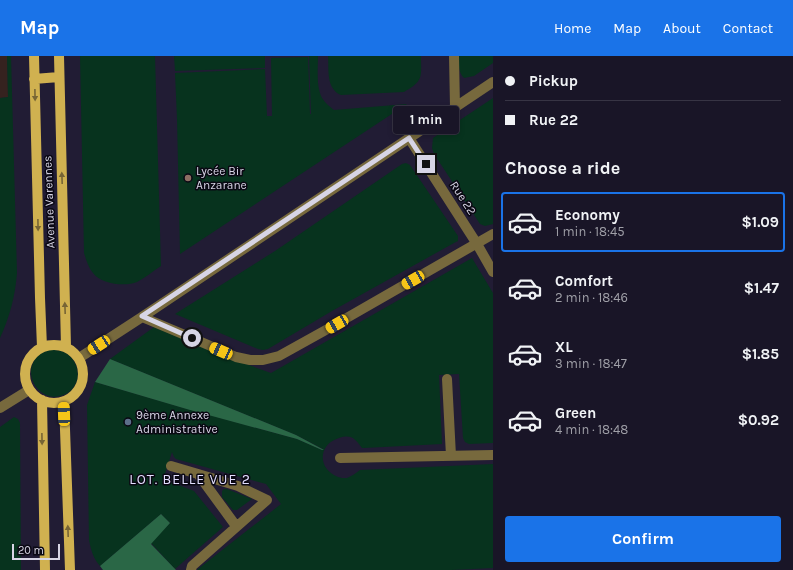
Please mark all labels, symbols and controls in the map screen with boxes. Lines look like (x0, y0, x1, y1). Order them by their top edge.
text: Map (20, 17, 59, 39)
text: Home (554, 20, 591, 37)
text: Map (613, 20, 641, 37)
text: About (663, 20, 701, 37)
text: Contact (723, 20, 773, 37)
text: Pickup (529, 72, 578, 90)
one-way arrow (32, 89, 38, 102)
callout: 1 min (393, 106, 459, 134)
text: Rue 22 (529, 111, 578, 129)
text: 1 min (410, 112, 442, 127)
street label: Avenue Varennes (40, 155, 58, 249)
route end (417, 155, 435, 173)
text: Choose a ride (505, 157, 620, 179)
place label: Lycée Bir Anzarane (196, 164, 247, 192)
one-way arrow (59, 171, 65, 184)
marker: Lycée Bir Anzarane (183, 173, 193, 183)
street label: Rue 22 (447, 178, 479, 218)
icon: car (507, 204, 543, 240)
text: Economy (555, 206, 620, 224)
text: $1.09 (741, 213, 779, 231)
one-way arrow (35, 219, 41, 232)
text: 1 min · 18:45 (555, 224, 625, 239)
car (400, 269, 426, 291)
icon: car (507, 270, 543, 306)
text: Comfort (555, 272, 613, 290)
text: $1.47 (744, 279, 779, 297)
text: 2 min · 18:46 (555, 290, 628, 305)
one-way arrow (62, 301, 68, 314)
car (324, 313, 350, 335)
route start (183, 329, 201, 347)
car (86, 333, 112, 357)
icon: car (507, 336, 543, 372)
text: XL (555, 338, 573, 356)
car (208, 341, 234, 361)
text: $1.85 (742, 345, 779, 363)
text: 3 min · 18:47 (555, 356, 627, 371)
car (58, 402, 70, 426)
icon: car (507, 402, 543, 438)
text: Green (555, 404, 596, 422)
place label: 9ème Annexe Administrative (136, 408, 218, 436)
text: $0.92 (738, 411, 779, 429)
marker: 9ème Annexe Administrative (123, 417, 133, 427)
text: 4 min · 18:48 (555, 422, 628, 437)
one-way arrow (39, 433, 45, 446)
district label: LOT. BELLE VUE 2 (129, 471, 251, 488)
button: Confirm (505, 516, 781, 562)
one-way arrow (65, 524, 71, 537)
scale bar (12, 542, 60, 561)
text: 20 m (18, 544, 44, 557)

